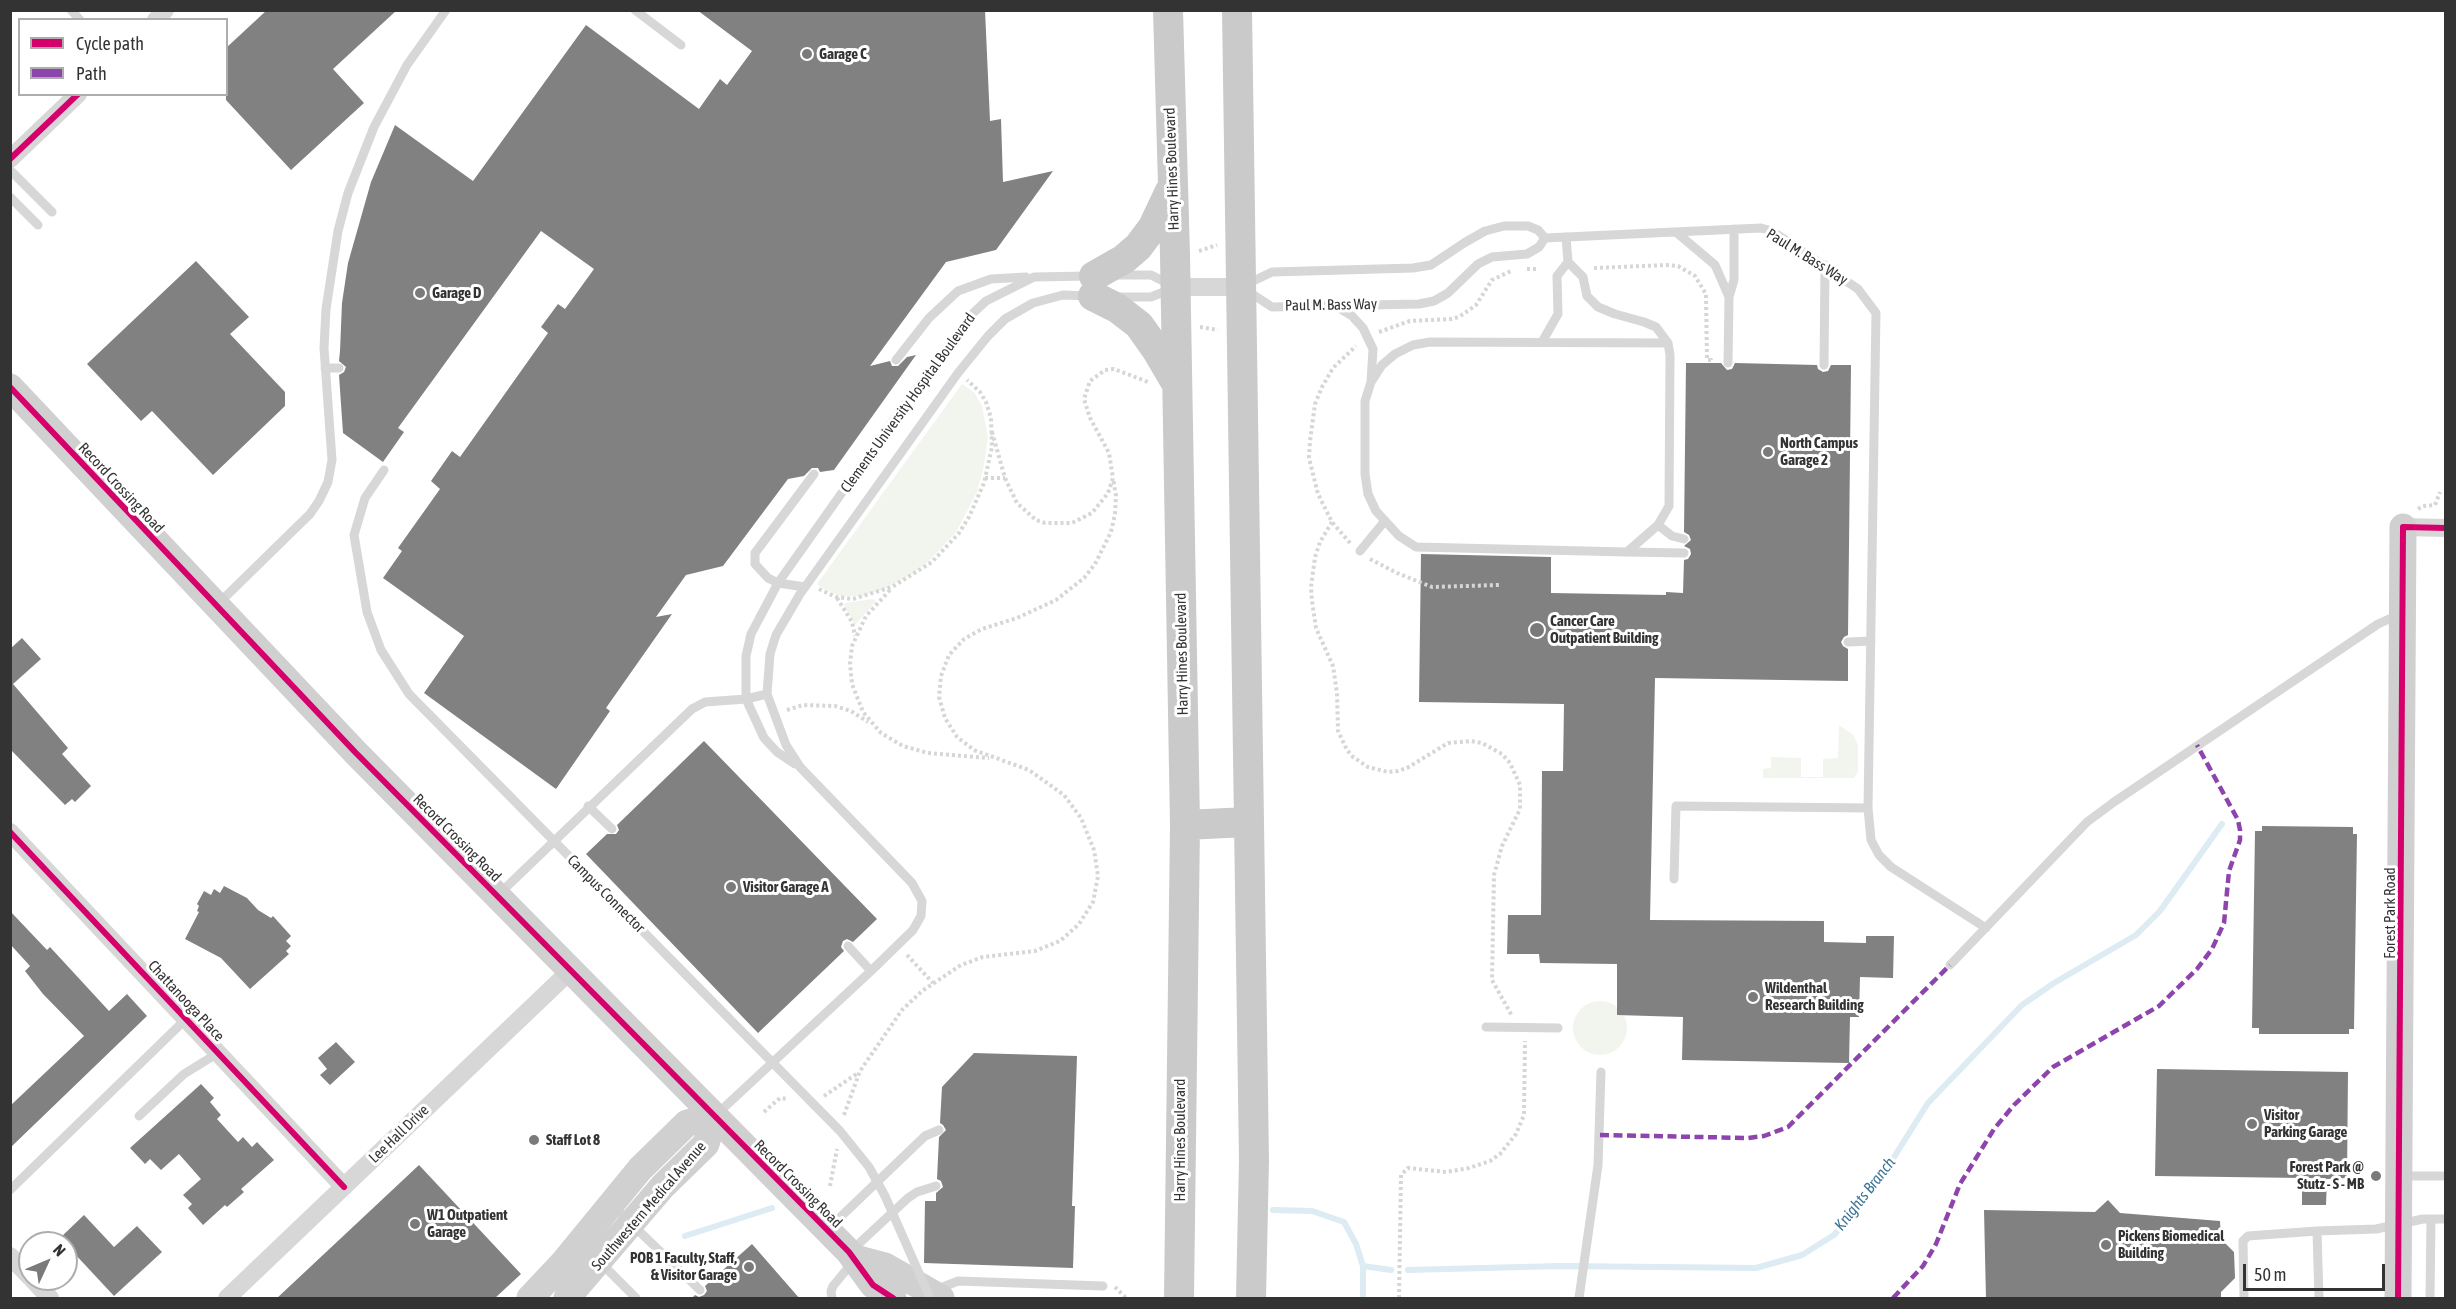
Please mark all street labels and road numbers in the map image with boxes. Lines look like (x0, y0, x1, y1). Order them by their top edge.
street label: Harry Hines Boulevard (1161, 107, 1183, 231)
street label: Paul M. Bass Way (1763, 225, 1851, 289)
street label: Paul M. Bass Way (1285, 295, 1377, 315)
street label: Clements University Hospital Boulevard (837, 310, 979, 496)
street label: Record Crossing Road (74, 439, 168, 537)
street label: Harry Hines Boulevard (1172, 592, 1192, 716)
street label: Record Crossing Road (409, 790, 505, 886)
street label: Campus Connector (563, 851, 649, 937)
street label: Forest Park Road (2381, 867, 2399, 959)
street label: Chattanooga Place (144, 957, 228, 1045)
street label: Harry Hines Boulevard (1171, 1079, 1189, 1201)
street label: Lee Hall Drive (365, 1101, 433, 1167)
street label: Record Crossing Road (750, 1136, 846, 1232)
street label: Southwestern Medical Avenue (588, 1138, 710, 1274)

